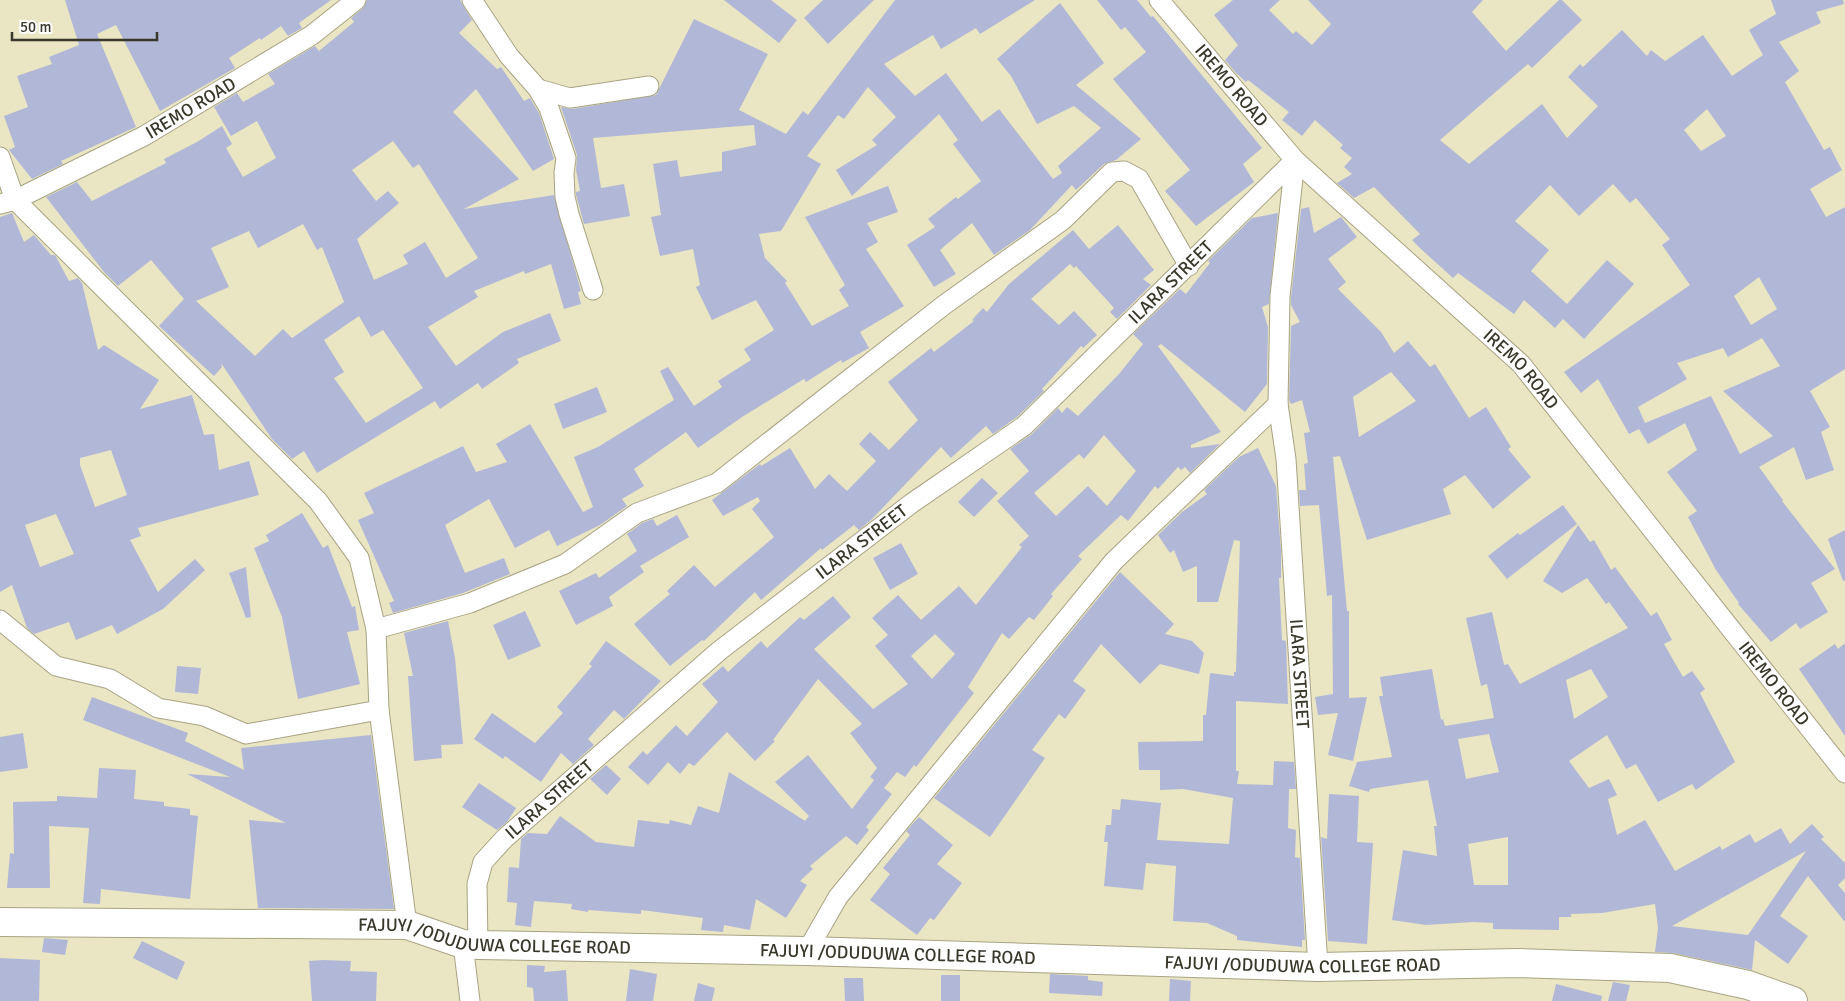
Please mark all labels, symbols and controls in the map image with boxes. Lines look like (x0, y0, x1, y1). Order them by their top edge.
scale bar (12, 10, 158, 42)
text: 50 m (20, 18, 51, 36)
street label: IREMO ROAD (1190, 40, 1273, 131)
street label: IREMO ROAD (142, 72, 240, 144)
street label: ILARA STREET (1124, 236, 1218, 328)
street label: IREMO ROAD (1479, 324, 1563, 413)
street label: ILARA STREET (811, 500, 912, 584)
street label: ILARA STREET (1285, 618, 1314, 729)
street label: IREMO ROAD (1734, 637, 1814, 730)
street label: ILARA STREET (501, 755, 598, 844)
street label: FAJUYI /ODUDUWA COLLEGE ROAD (358, 914, 631, 959)
street label: FAJUYI /ODUDUWA COLLEGE ROAD (760, 939, 1036, 969)
street label: FAJUYI /ODUDUWA COLLEGE ROAD (1164, 951, 1441, 978)

